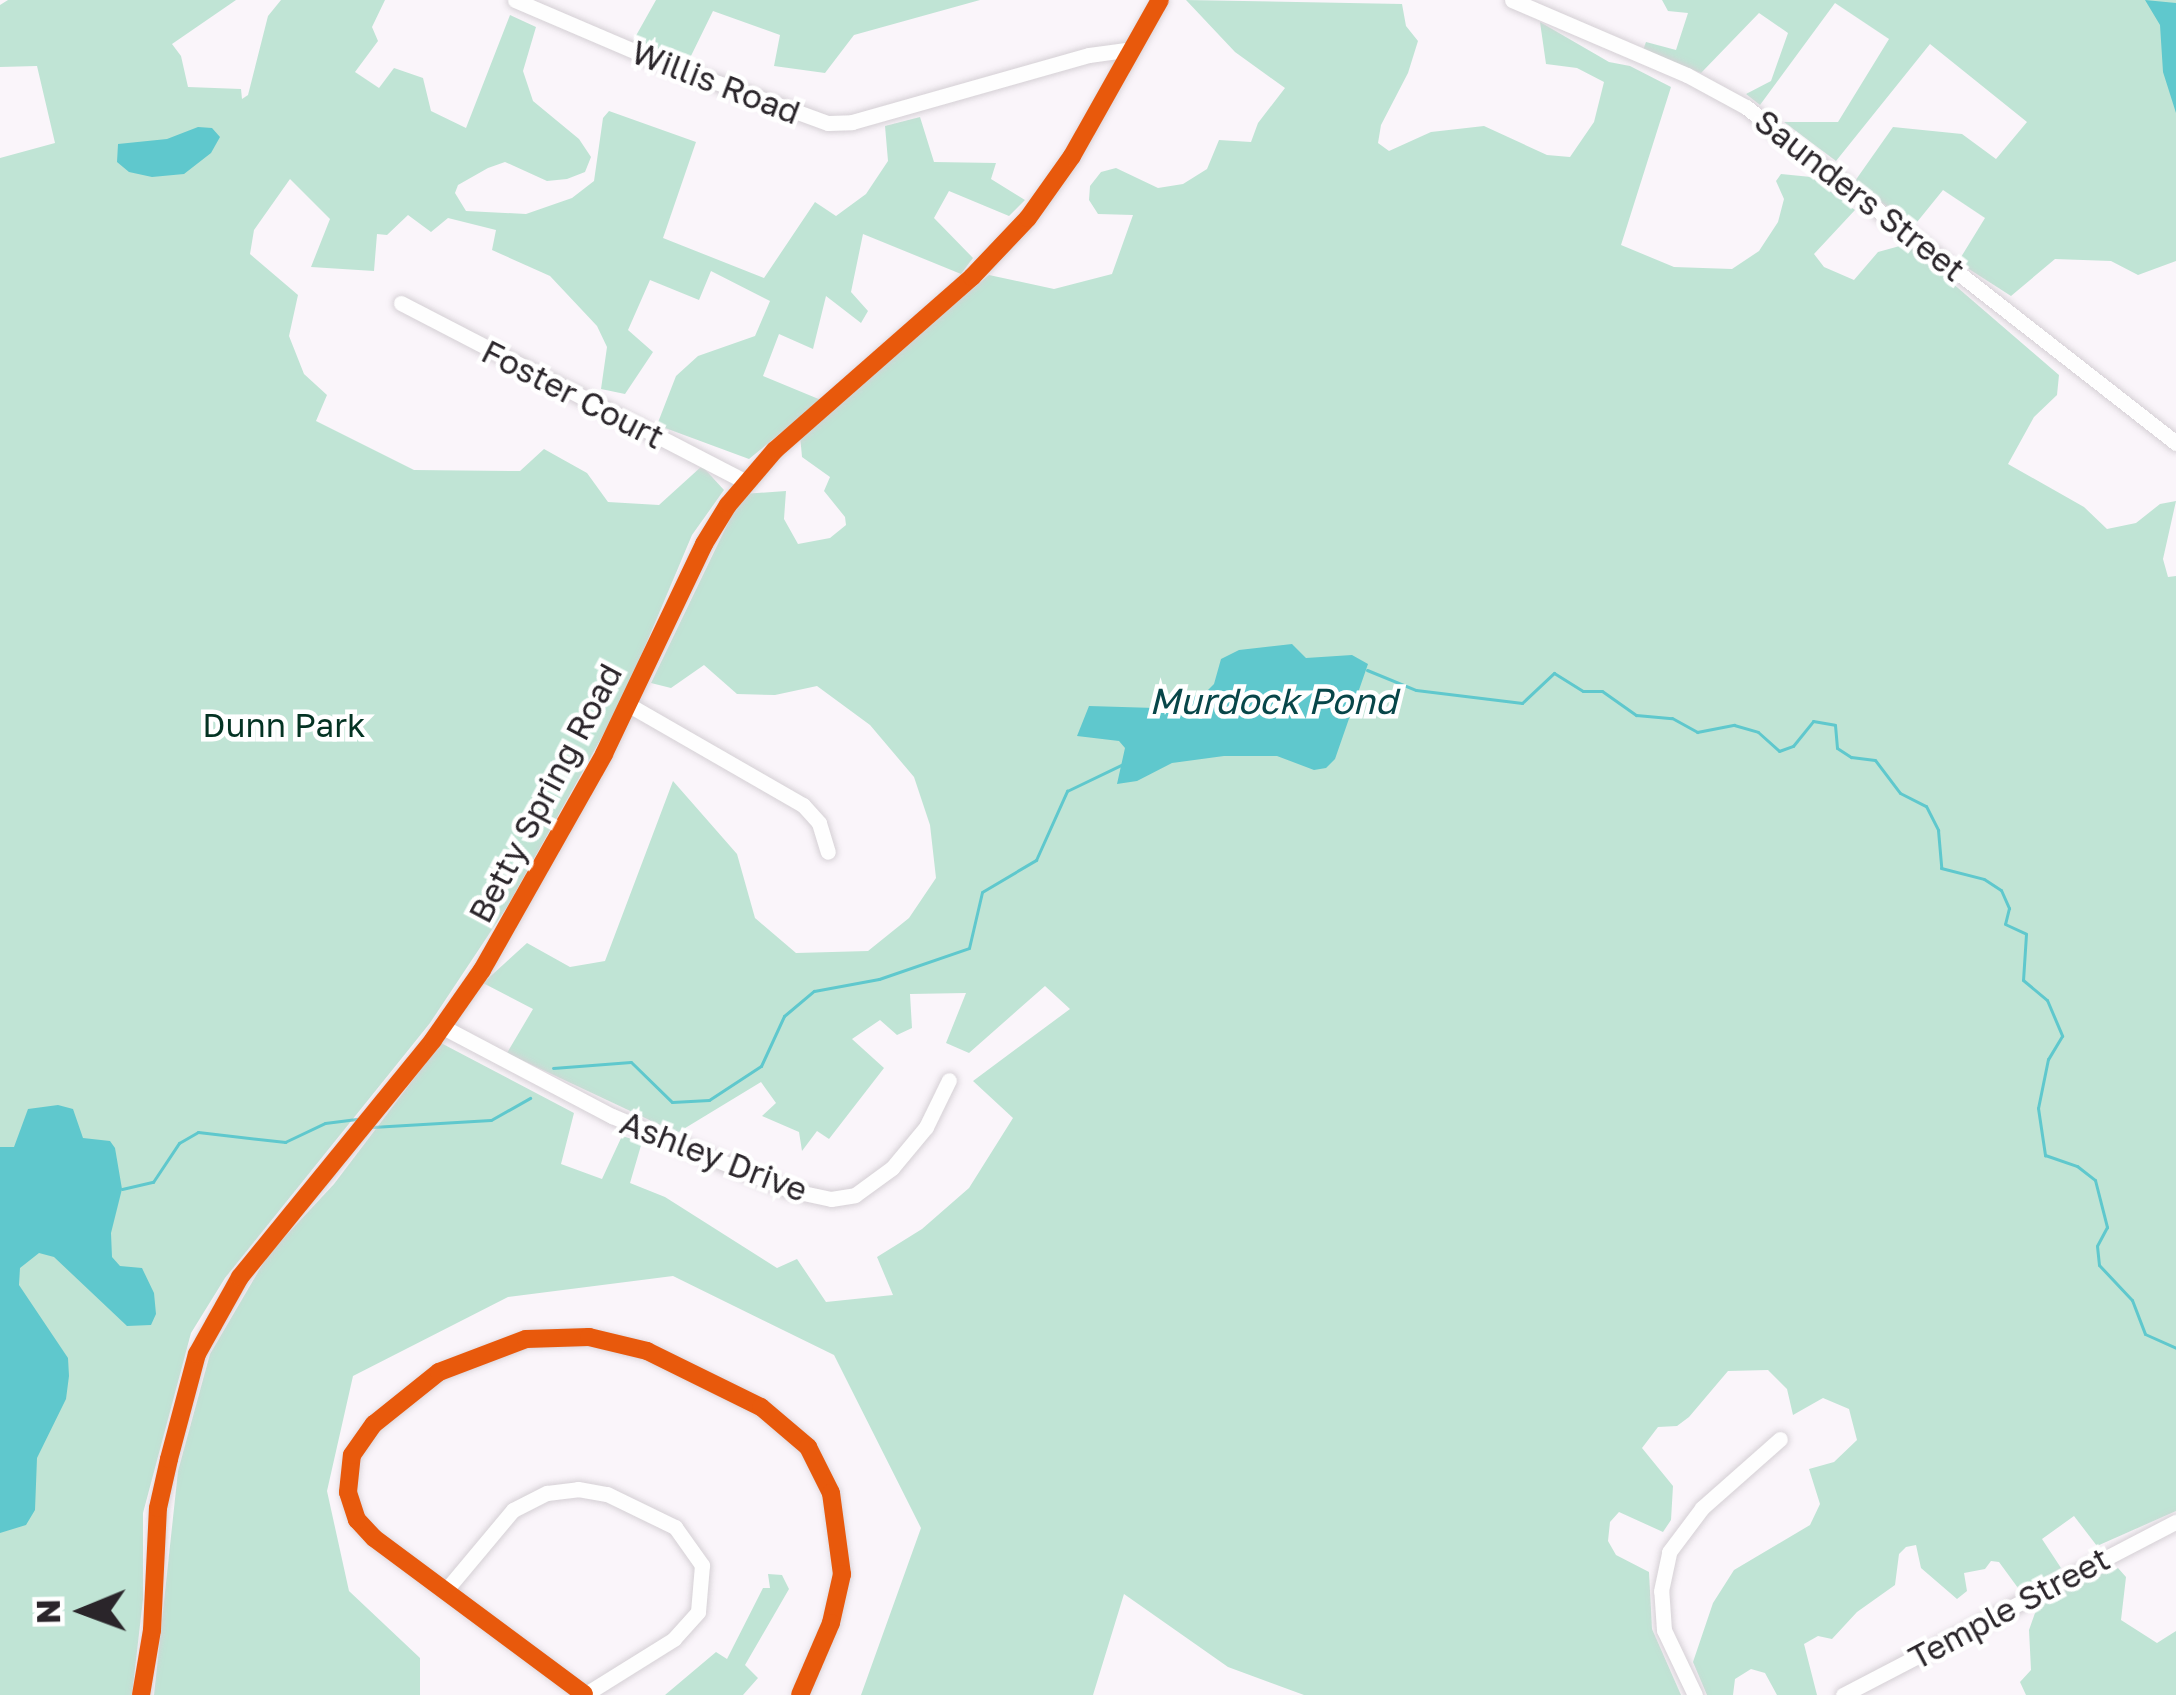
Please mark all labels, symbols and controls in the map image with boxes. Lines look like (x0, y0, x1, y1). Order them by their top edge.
street label: Willis Road (626, 32, 806, 132)
street label: Saunders Street (1747, 101, 1973, 289)
street label: Foster Court (475, 331, 671, 457)
street label: Betty Spring Road (460, 657, 630, 929)
water label: Murdock Pond (1149, 679, 1397, 723)
park label: Dunn Park (202, 705, 366, 745)
street label: Ashley Drive (615, 1102, 813, 1210)
street label: Temple Street (1902, 1539, 2116, 1677)
north arrow (24, 1551, 144, 1671)
text: N (28, 1599, 67, 1625)

